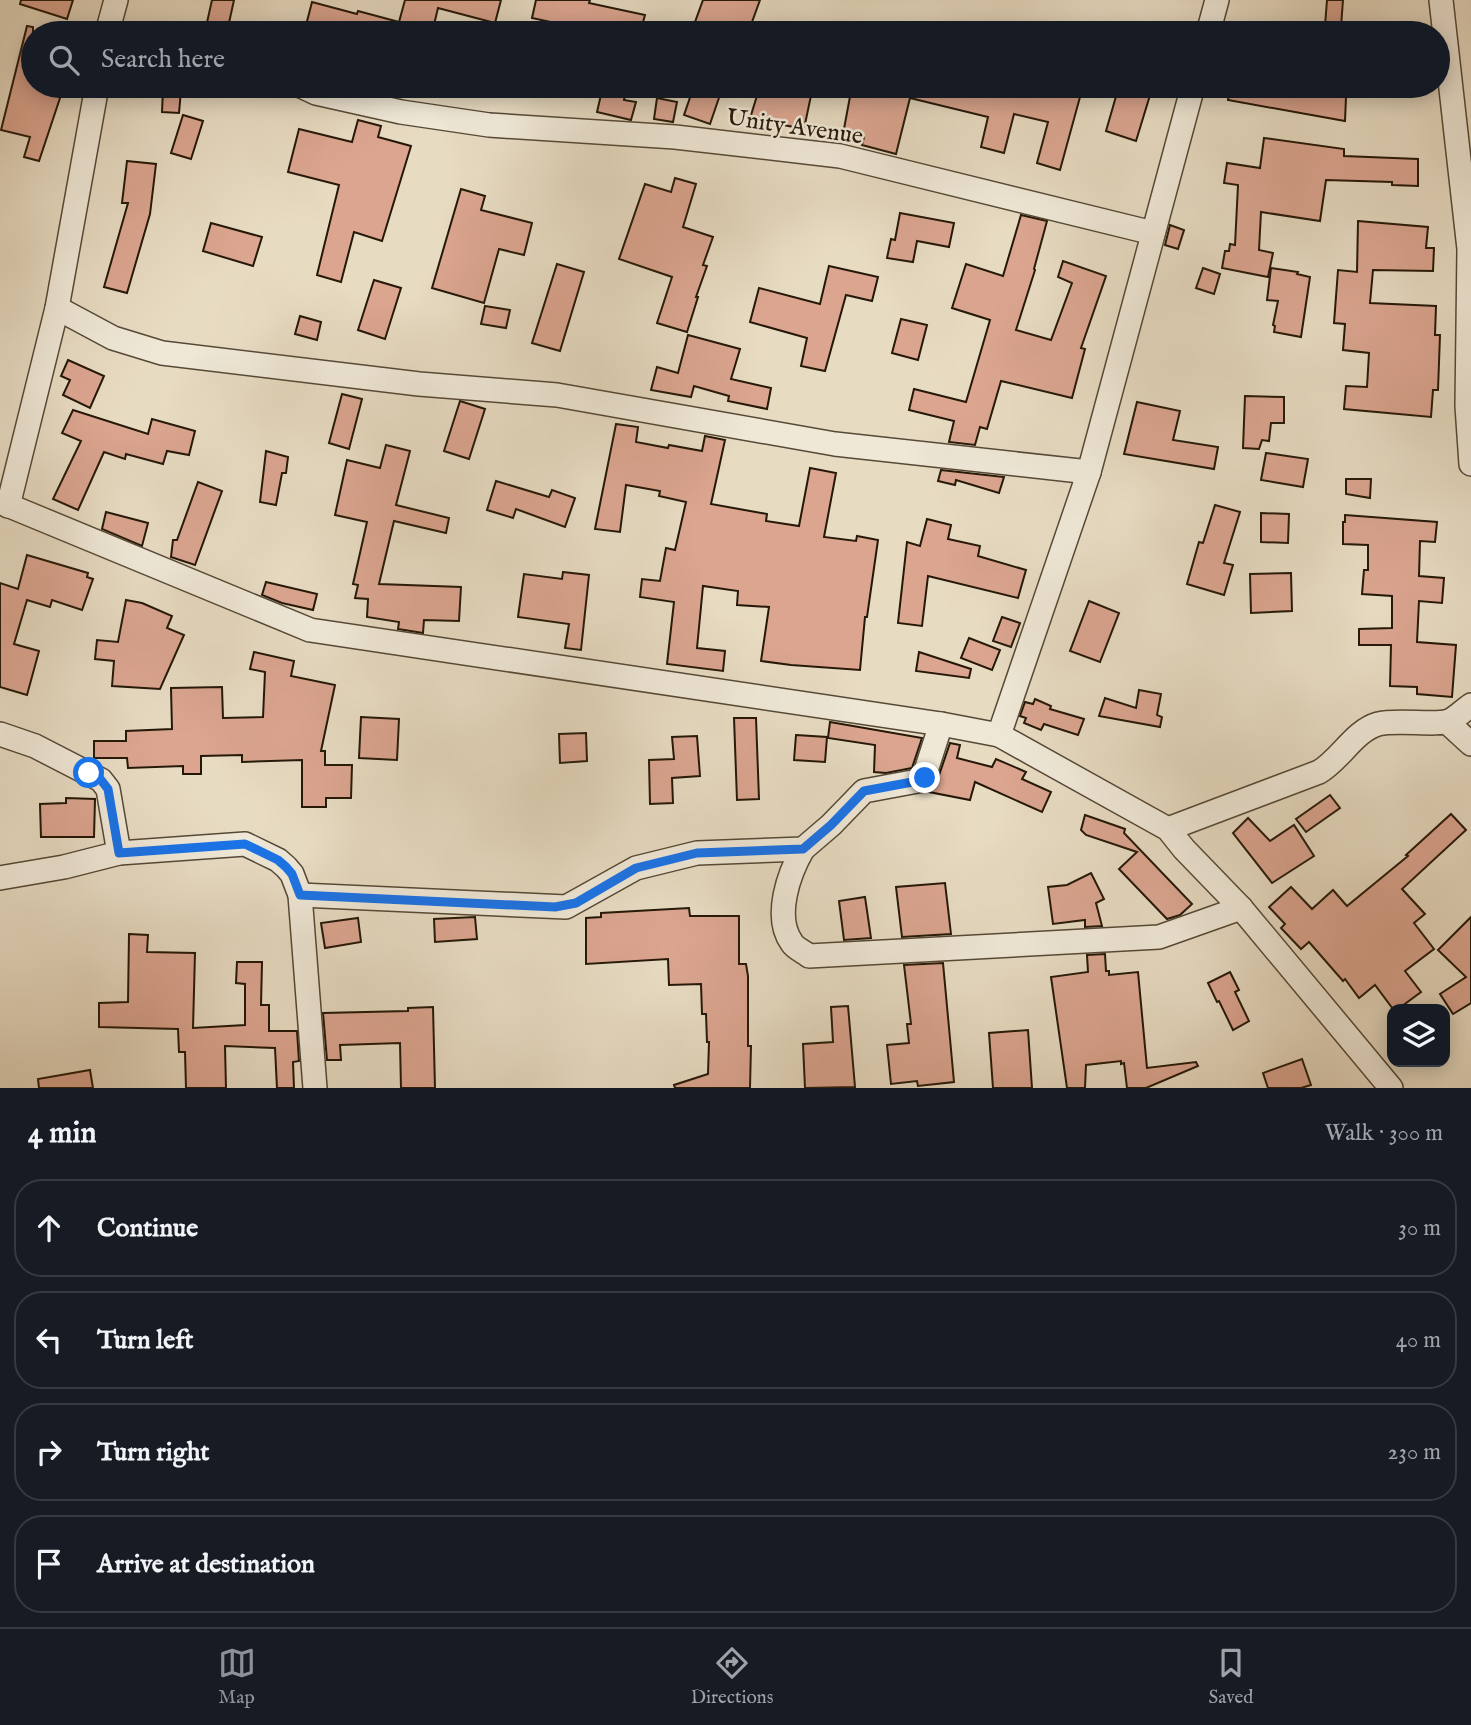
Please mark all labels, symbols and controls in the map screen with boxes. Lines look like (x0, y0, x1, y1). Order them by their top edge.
search box (21, 21, 1450, 98)
icon: search (45, 41, 83, 79)
text: Search here (101, 43, 225, 76)
street label: Unity Avenue (725, 103, 865, 152)
route start (73, 757, 104, 788)
route end (909, 762, 940, 793)
map controls (1387, 1004, 1450, 1067)
button: layers (1387, 1004, 1450, 1067)
text: 4 min (28, 1115, 96, 1153)
text: Walk · 300 m (1325, 1119, 1443, 1148)
icon: ahead (30, 1209, 68, 1247)
text: Continue (97, 1212, 198, 1245)
text: 30 m (1398, 1214, 1441, 1243)
icon: left (30, 1321, 68, 1359)
text: Turn left (97, 1324, 194, 1357)
text: 40 m (1396, 1326, 1441, 1355)
icon: right (30, 1433, 68, 1471)
text: Turn right (97, 1436, 210, 1469)
text: 230 m (1388, 1438, 1441, 1467)
icon: arrive (30, 1545, 68, 1583)
text: Arrive at destination (97, 1548, 315, 1581)
tab: Map (218, 1644, 256, 1710)
tab: Directions (691, 1644, 773, 1710)
tab: Saved (1208, 1644, 1253, 1710)

